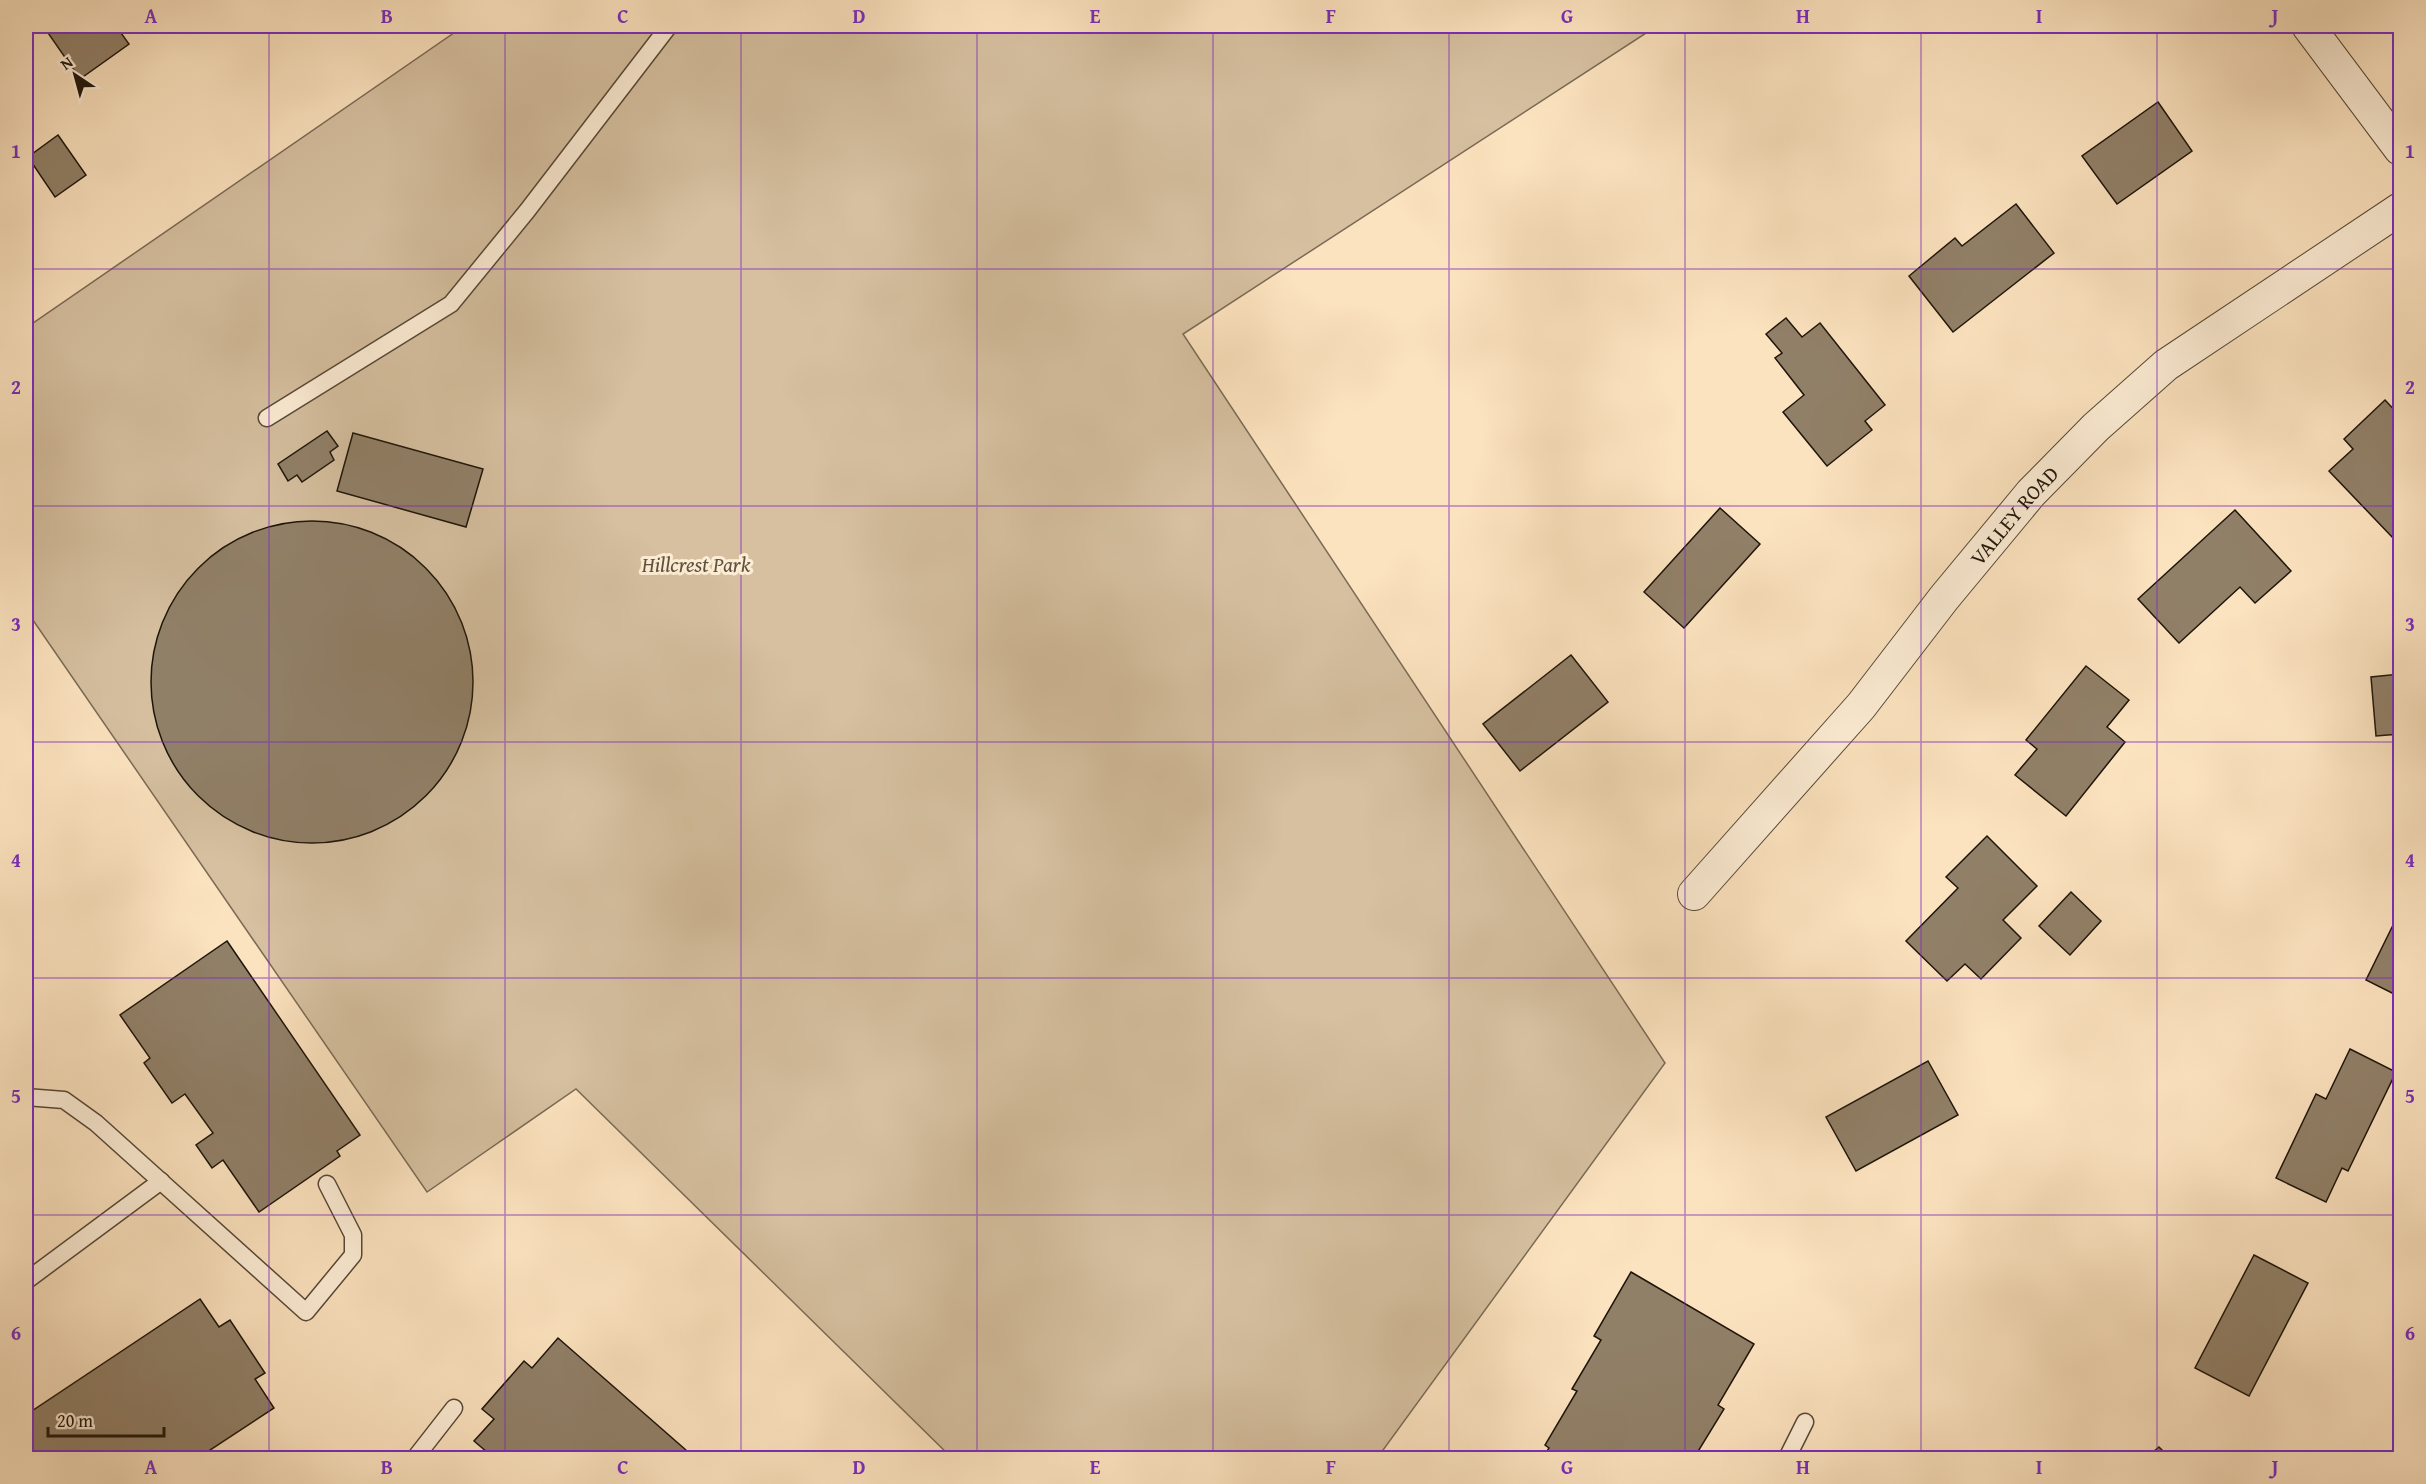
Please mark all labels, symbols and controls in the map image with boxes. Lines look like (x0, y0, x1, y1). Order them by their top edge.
text: A (145, 1, 158, 30)
text: B (381, 1, 393, 30)
text: C (617, 1, 629, 30)
text: D (852, 1, 866, 30)
text: E (1090, 1, 1101, 30)
text: F (1326, 1, 1336, 30)
text: G (1561, 1, 1573, 30)
text: H (1796, 1, 1810, 30)
text: I (2036, 1, 2042, 30)
text: J (2269, 1, 2279, 30)
north arrow (45, 45, 105, 105)
text: N (55, 50, 78, 76)
text: 1 (11, 136, 21, 165)
text: 1 (2405, 136, 2415, 165)
text: 2 (11, 372, 21, 401)
text: 2 (2405, 372, 2415, 401)
street label: VALLEY ROAD (1962, 458, 2065, 572)
park label: Hillcrest Park (641, 549, 751, 580)
text: 3 (11, 609, 21, 638)
text: 3 (2405, 609, 2415, 638)
text: 4 (11, 845, 21, 874)
text: 4 (2405, 845, 2415, 874)
text: 5 (11, 1081, 21, 1110)
text: 5 (2405, 1081, 2415, 1110)
text: 6 (11, 1318, 21, 1347)
text: 6 (2405, 1318, 2415, 1347)
scale bar (48, 1400, 164, 1438)
text: 20 m (57, 1407, 93, 1434)
text: A (145, 1452, 158, 1481)
text: B (381, 1452, 393, 1481)
text: C (617, 1452, 629, 1481)
text: D (852, 1452, 866, 1481)
text: E (1090, 1452, 1101, 1481)
text: F (1326, 1452, 1336, 1481)
text: G (1561, 1452, 1573, 1481)
text: H (1796, 1452, 1810, 1481)
text: I (2036, 1452, 2042, 1481)
text: J (2269, 1452, 2279, 1481)

